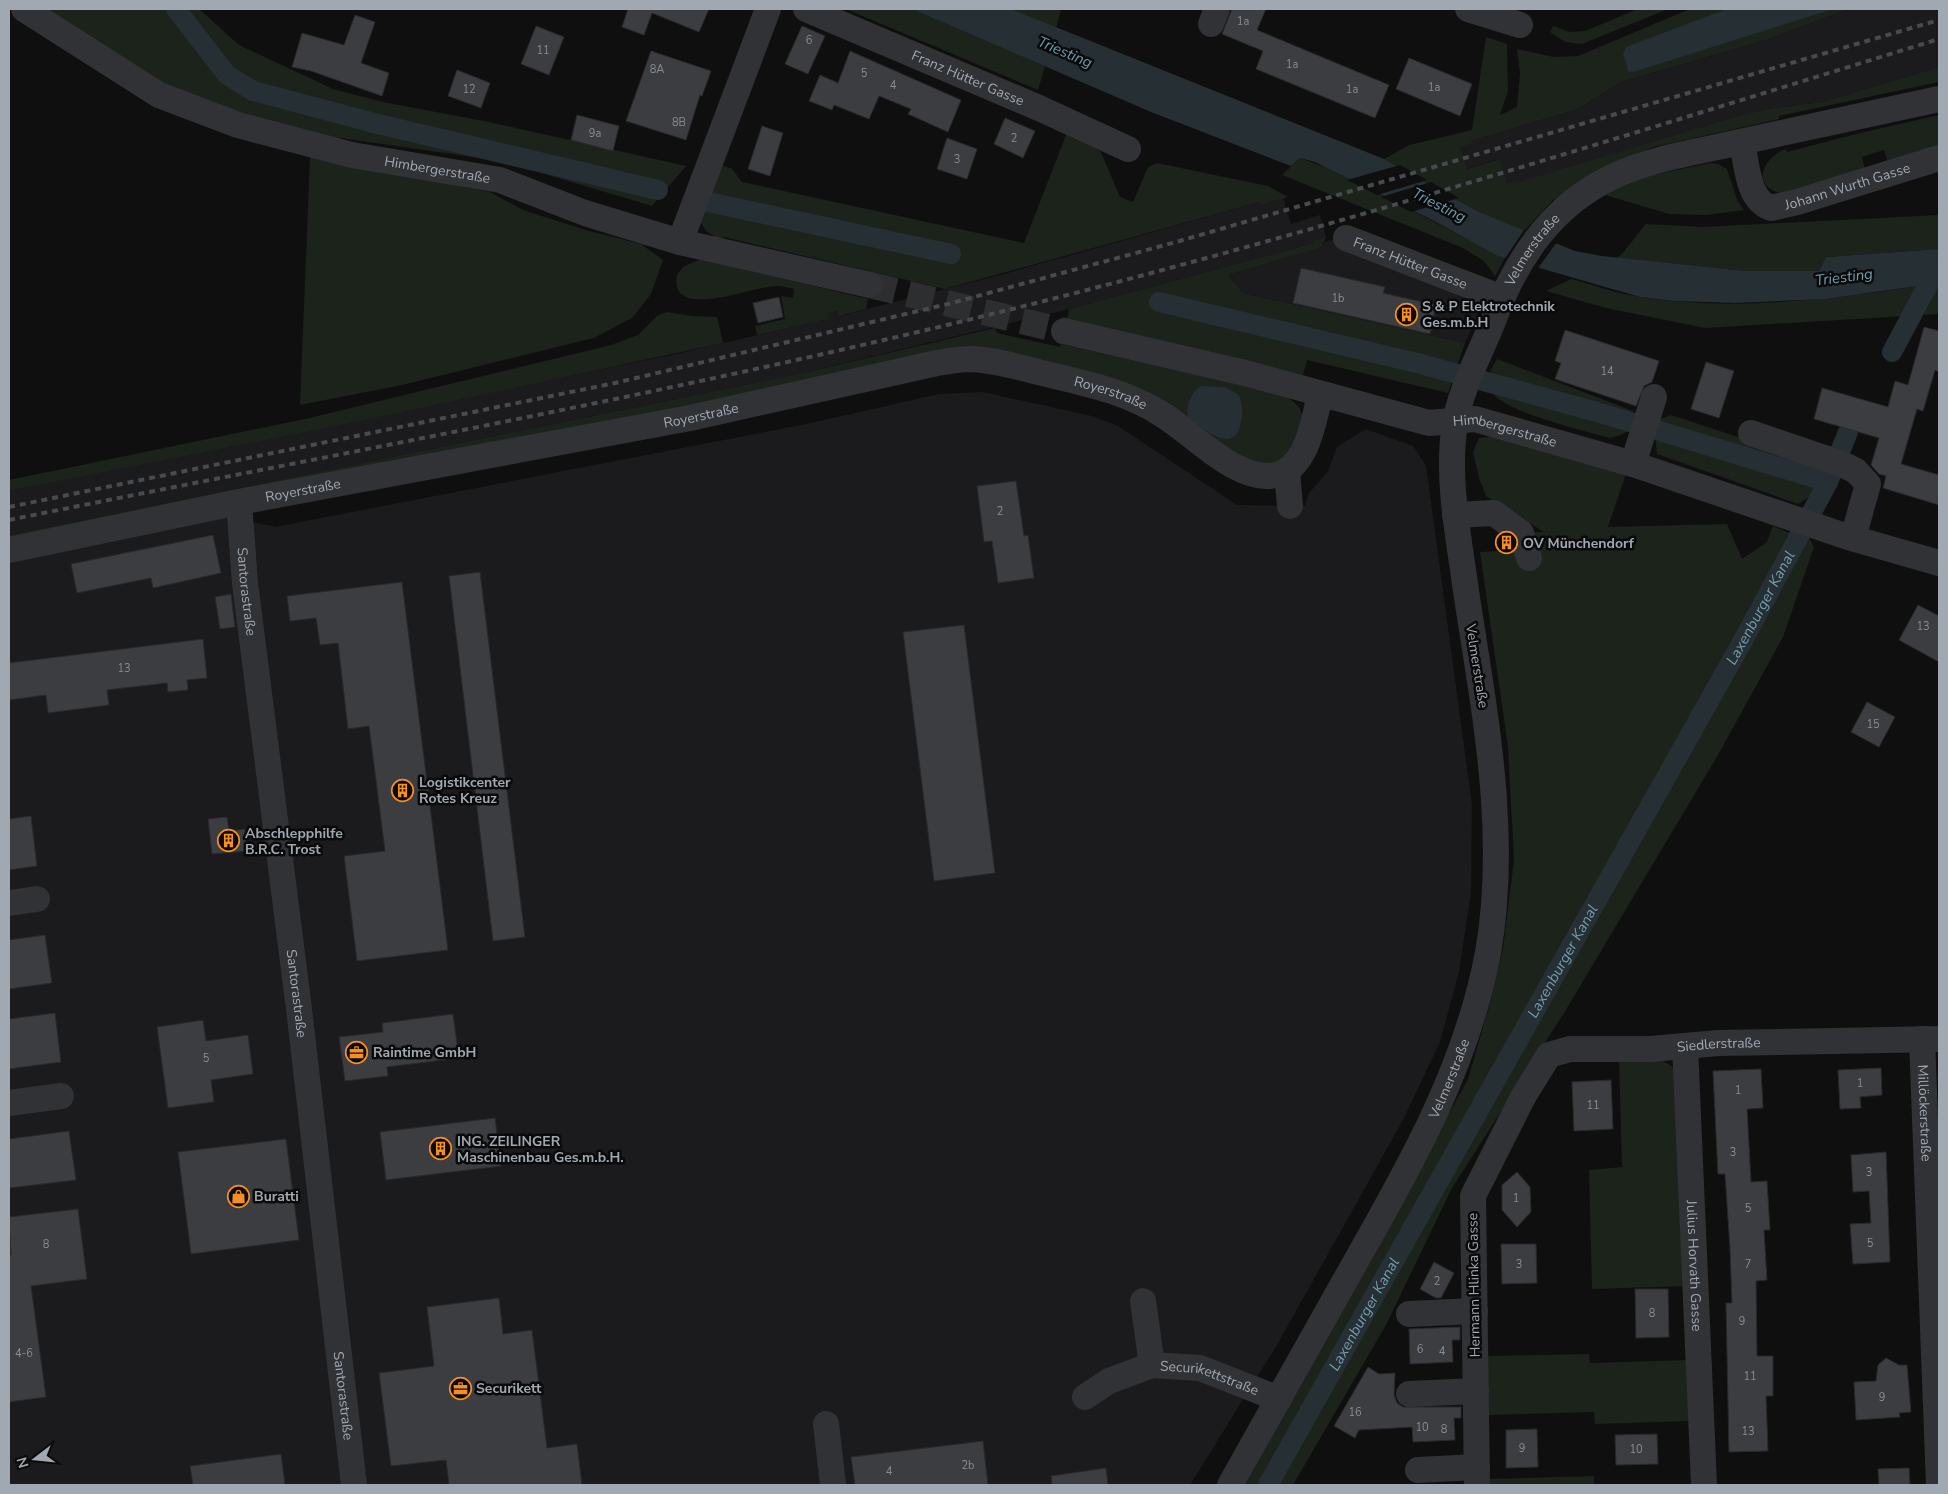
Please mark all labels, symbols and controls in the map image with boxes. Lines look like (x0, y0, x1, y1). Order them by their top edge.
house number: 1a (1237, 14, 1249, 29)
water label: Triesting (1034, 31, 1096, 73)
house number: 6 (806, 33, 813, 48)
house number: 11 (536, 43, 550, 58)
street label: Franz Hütter Gasse (909, 45, 1027, 110)
house number: 1a (1286, 57, 1298, 72)
house number: 8A (650, 62, 664, 77)
house number: 5 (861, 66, 868, 81)
house number: 4 (890, 78, 897, 93)
house number: 1a (1428, 80, 1440, 95)
house number: 12 (462, 82, 476, 97)
house number: 1a (1346, 82, 1358, 97)
house number: 8B (672, 115, 686, 130)
house number: 9a (589, 126, 601, 141)
house number: 2 (1011, 131, 1017, 146)
street label: Himbergerstraße (383, 151, 492, 188)
house number: 3 (954, 152, 960, 167)
street label: Johann Wurth Gasse (1782, 158, 1912, 214)
water label: Triesting (1409, 183, 1470, 227)
street label: Velmerstraße (1500, 209, 1564, 290)
street label: Franz Hütter Gasse (1351, 232, 1470, 293)
water label: Triesting (1814, 264, 1874, 290)
house number: 1b (1331, 291, 1345, 306)
place label: S & P Elektrotechnik Ges.m.b.H (1422, 297, 1555, 332)
building icon: S & P Elektrotechnik Ges.m.b.H (1394, 302, 1418, 326)
house number: 14 (1600, 364, 1614, 379)
street label: Royerstraße (1072, 371, 1151, 414)
street label: Royerstraße (662, 398, 740, 432)
street label: Himbergerstraße (1452, 409, 1559, 451)
street label: Royerstraße (264, 474, 342, 506)
house number: 2 (997, 504, 1003, 519)
building icon: OV Münchendorf (1495, 531, 1519, 555)
place label: OV Münchendorf (1523, 534, 1635, 553)
street label: Santorastraße (233, 547, 261, 637)
water label: Laxenburger Kanal (1721, 547, 1799, 668)
house number: 13 (1916, 619, 1930, 634)
street label: Velmerstraße (1461, 622, 1493, 709)
house number: 13 (117, 661, 131, 676)
house number: 15 (1866, 717, 1880, 732)
place label: Logistikcenter Rotes Kreuz (419, 773, 511, 808)
building icon: Logistikcenter Rotes Kreuz (391, 778, 415, 802)
place label: Abschlepphilfe B.R.C. Trost (245, 824, 343, 859)
building icon: Abschlepphilfe B.R.C. Trost (217, 829, 241, 853)
water label: Laxenburger Kanal (1523, 901, 1603, 1021)
street label: Santorastraße (282, 948, 312, 1039)
street label: Siedlerstraße (1676, 1033, 1761, 1056)
street label: Velmerstraße (1424, 1036, 1474, 1123)
office icon: Raintime GmbH (345, 1040, 369, 1064)
place label: Raintime GmbH (373, 1043, 476, 1062)
house number: 5 (203, 1051, 210, 1066)
street label: Millöckerstraße (1913, 1064, 1936, 1162)
house number: 1 (1857, 1076, 1863, 1091)
house number: 1 (1735, 1083, 1741, 1098)
house number: 11 (1586, 1098, 1600, 1113)
place label: ING. ZEILINGER Maschinenbau Ges.m.b.H. (457, 1132, 624, 1167)
building icon: ING. ZEILINGER Maschinenbau Ges.m.b.H. (429, 1137, 453, 1161)
house number: 3 (1730, 1145, 1736, 1160)
house number: 3 (1866, 1165, 1872, 1180)
shop icon: Buratti (226, 1184, 250, 1208)
place label: Buratti (254, 1187, 299, 1206)
house number: 1 (1513, 1191, 1519, 1206)
street label: Julius Horvath Gasse (1682, 1199, 1707, 1332)
house number: 5 (1745, 1201, 1752, 1216)
street label: Hermann Hlinka Gasse (1463, 1213, 1485, 1357)
house number: 5 (1867, 1236, 1874, 1251)
house number: 8 (43, 1237, 50, 1252)
water label: Laxenburger Kanal (1324, 1254, 1404, 1374)
house number: 3 (1516, 1257, 1522, 1272)
house number: 7 (1745, 1257, 1751, 1272)
house number: 2 (1434, 1274, 1440, 1289)
house number: 8 (1649, 1306, 1656, 1321)
house number: 9 (1739, 1314, 1745, 1329)
house number: 6 (1417, 1342, 1424, 1357)
house number: 4 (1439, 1344, 1446, 1359)
house number: 4-6 (15, 1346, 33, 1361)
street label: Santorastraße (329, 1350, 358, 1441)
street label: Securikettstraße (1159, 1356, 1262, 1400)
house number: 11 (1743, 1369, 1757, 1384)
office icon: Securikett (448, 1376, 472, 1400)
place label: Securikett (476, 1379, 542, 1398)
house number: 9 (1879, 1390, 1885, 1405)
house number: 16 (1348, 1405, 1362, 1420)
house number: 10 (1415, 1420, 1429, 1435)
house number: 8 (1441, 1422, 1448, 1437)
house number: 13 (1741, 1424, 1755, 1439)
north arrow (10, 1434, 60, 1484)
house number: 9 (1519, 1441, 1525, 1456)
house number: 10 (1629, 1442, 1643, 1457)
text: N (12, 1455, 34, 1470)
house number: 2b (961, 1458, 975, 1473)
house number: 4 (886, 1464, 893, 1479)

